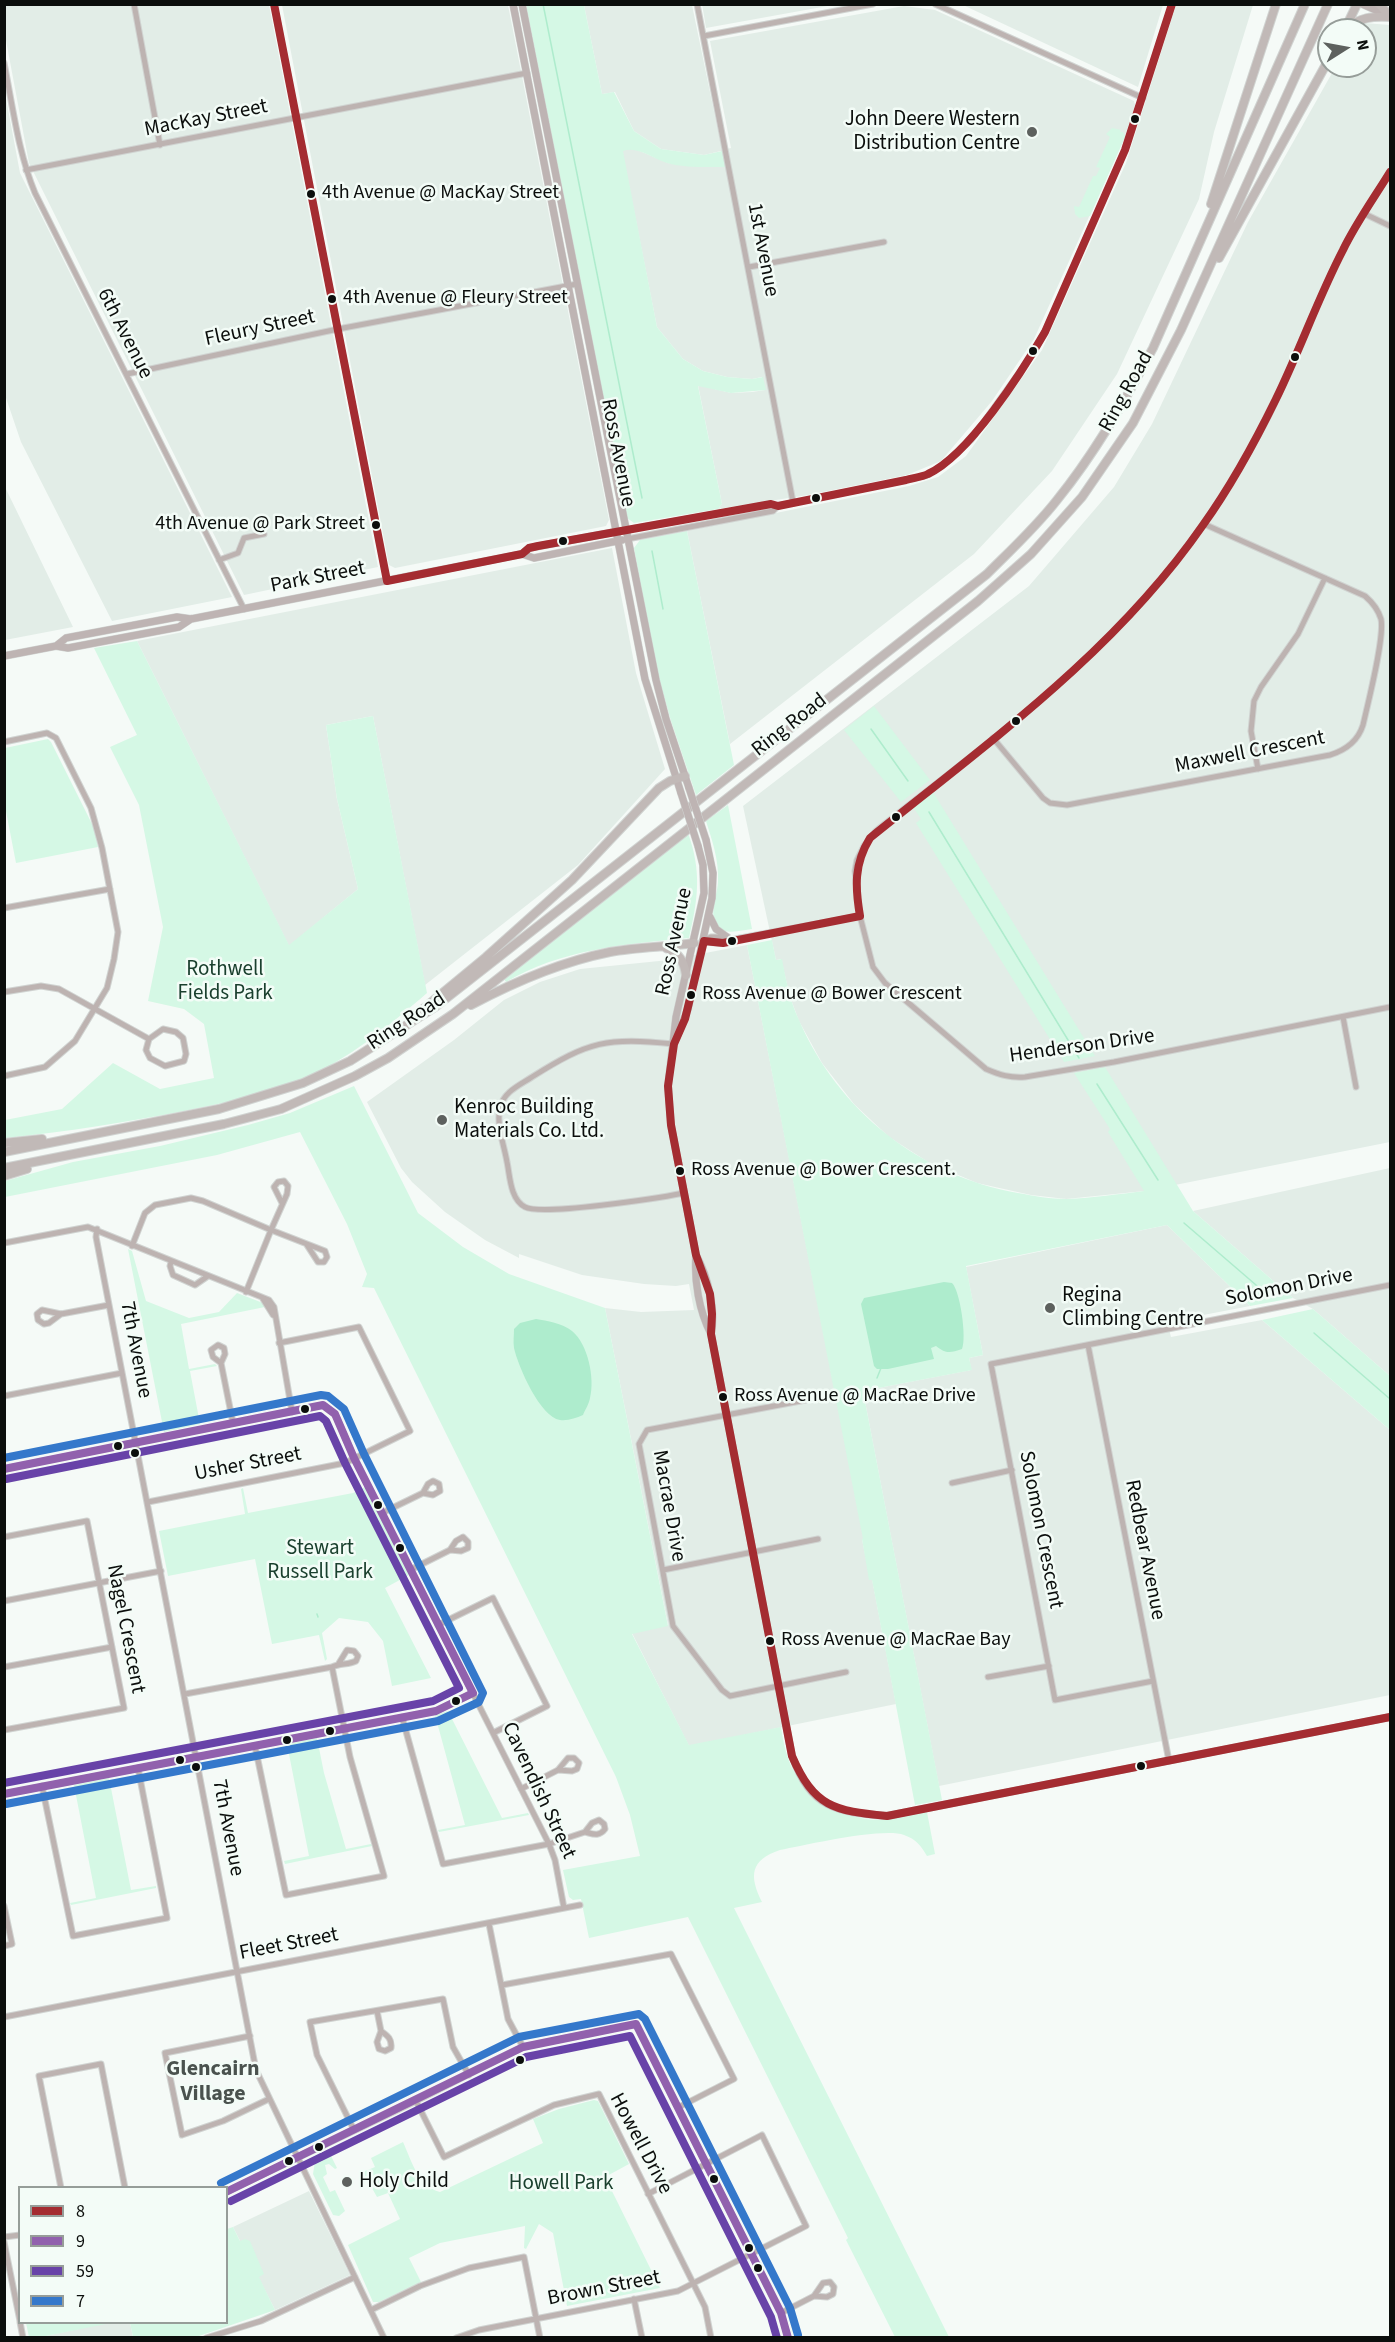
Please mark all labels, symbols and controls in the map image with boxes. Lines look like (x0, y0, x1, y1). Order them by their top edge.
north arrow (1317, 18, 1377, 78)
text: N (1351, 38, 1375, 52)
street label: MacKay Street (142, 95, 270, 143)
place label: John Deere Western Distribution Centre (845, 107, 1020, 157)
unlabelled marker (1129, 113, 1141, 125)
marker: John Deere Western Distribution Centre (1025, 125, 1039, 139)
place label: 4th Avenue @ MacKay Street (322, 182, 559, 206)
marker: 4th Avenue @ MacKay Street (305, 188, 317, 200)
street label: 1st Avenue (741, 201, 783, 299)
street label: 6th Avenue (91, 285, 157, 383)
place label: 4th Avenue @ Fleury Street (343, 287, 568, 311)
marker: 4th Avenue @ Fleury Street (326, 293, 338, 305)
street label: Fleury Street (203, 305, 317, 353)
unlabelled marker (1027, 345, 1039, 357)
street label: Ring Road (1095, 347, 1159, 437)
unlabelled marker (1289, 351, 1301, 363)
street label: Ross Avenue (594, 397, 640, 509)
unlabelled marker (810, 492, 822, 504)
place label: 4th Avenue @ Park Street (155, 513, 365, 537)
marker: 4th Avenue @ Park Street (370, 519, 382, 531)
unlabelled marker (557, 535, 569, 547)
street label: Park Street (268, 556, 368, 600)
street label: Ring Road (747, 689, 833, 763)
unlabelled marker (1010, 715, 1022, 727)
street label: Maxwell Crescent (1173, 726, 1327, 780)
unlabelled marker (890, 811, 902, 823)
street label: Ross Avenue (651, 886, 699, 998)
unlabelled marker (726, 935, 738, 947)
park label: Rothwell Fields Park (177, 957, 273, 1007)
place label: Ross Avenue @ Bower Crescent (702, 983, 962, 1007)
street label: Ring Road (363, 987, 451, 1057)
marker: Ross Avenue @ Bower Crescent (685, 989, 697, 1001)
street label: Henderson Drive (1008, 1024, 1156, 1070)
place label: Kenroc Building Materials Co. Ltd. (454, 1095, 604, 1145)
marker: Kenroc Building Materials Co. Ltd. (435, 1113, 449, 1127)
place label: Ross Avenue @ Bower Crescent. (691, 1159, 956, 1183)
marker: Ross Avenue @ Bower Crescent. (674, 1165, 686, 1177)
street label: Solomon Drive (1223, 1263, 1355, 1313)
place label: Regina Climbing Centre (1062, 1283, 1203, 1333)
street label: 7th Avenue (113, 1300, 157, 1400)
marker: Regina Climbing Centre (1043, 1301, 1057, 1315)
place label: Ross Avenue @ MacRae Drive (734, 1385, 976, 1409)
marker: Ross Avenue @ MacRae Drive (717, 1391, 729, 1403)
unlabelled marker (299, 1403, 311, 1415)
unlabelled marker (112, 1440, 124, 1452)
street label: Usher Street (192, 1442, 304, 1488)
unlabelled marker (129, 1447, 141, 1459)
street label: Macrae Drive (646, 1448, 690, 1564)
street label: Solomon Crescent (1012, 1449, 1068, 1611)
street label: Redbear Avenue (1118, 1478, 1170, 1622)
unlabelled marker (372, 1499, 384, 1511)
park label: Stewart Russell Park (267, 1536, 373, 1586)
unlabelled marker (394, 1542, 406, 1554)
street label: Nagel Crescent (100, 1562, 150, 1696)
place label: Ross Avenue @ MacRae Bay (781, 1629, 1011, 1653)
marker: Ross Avenue @ MacRae Bay (764, 1635, 776, 1647)
unlabelled marker (450, 1695, 462, 1707)
street label: Cavendish Street (495, 1719, 581, 1863)
unlabelled marker (324, 1725, 336, 1737)
unlabelled marker (281, 1734, 293, 1746)
unlabelled marker (174, 1754, 186, 1766)
unlabelled marker (1135, 1760, 1147, 1772)
unlabelled marker (190, 1761, 202, 1773)
street label: 7th Avenue (205, 1778, 249, 1878)
street label: Fleet Street (237, 1923, 341, 1967)
unlabelled marker (514, 2054, 526, 2066)
district label: Glencairn Village (166, 2057, 260, 2108)
street label: Howell Drive (603, 2089, 677, 2199)
unlabelled marker (313, 2141, 325, 2153)
unlabelled marker (283, 2155, 295, 2167)
place label: Holy Child (359, 2169, 449, 2195)
park label: Howell Park (509, 2171, 613, 2197)
unlabelled marker (708, 2173, 720, 2185)
marker: Holy Child (340, 2175, 354, 2189)
legend (18, 2186, 228, 2324)
text: 8 (76, 2199, 85, 2224)
text: 9 (76, 2229, 85, 2254)
unlabelled marker (743, 2242, 755, 2254)
text: 59 (76, 2259, 94, 2284)
unlabelled marker (752, 2262, 764, 2274)
street label: Brown Street (546, 2266, 662, 2312)
text: 7 (76, 2289, 85, 2314)

